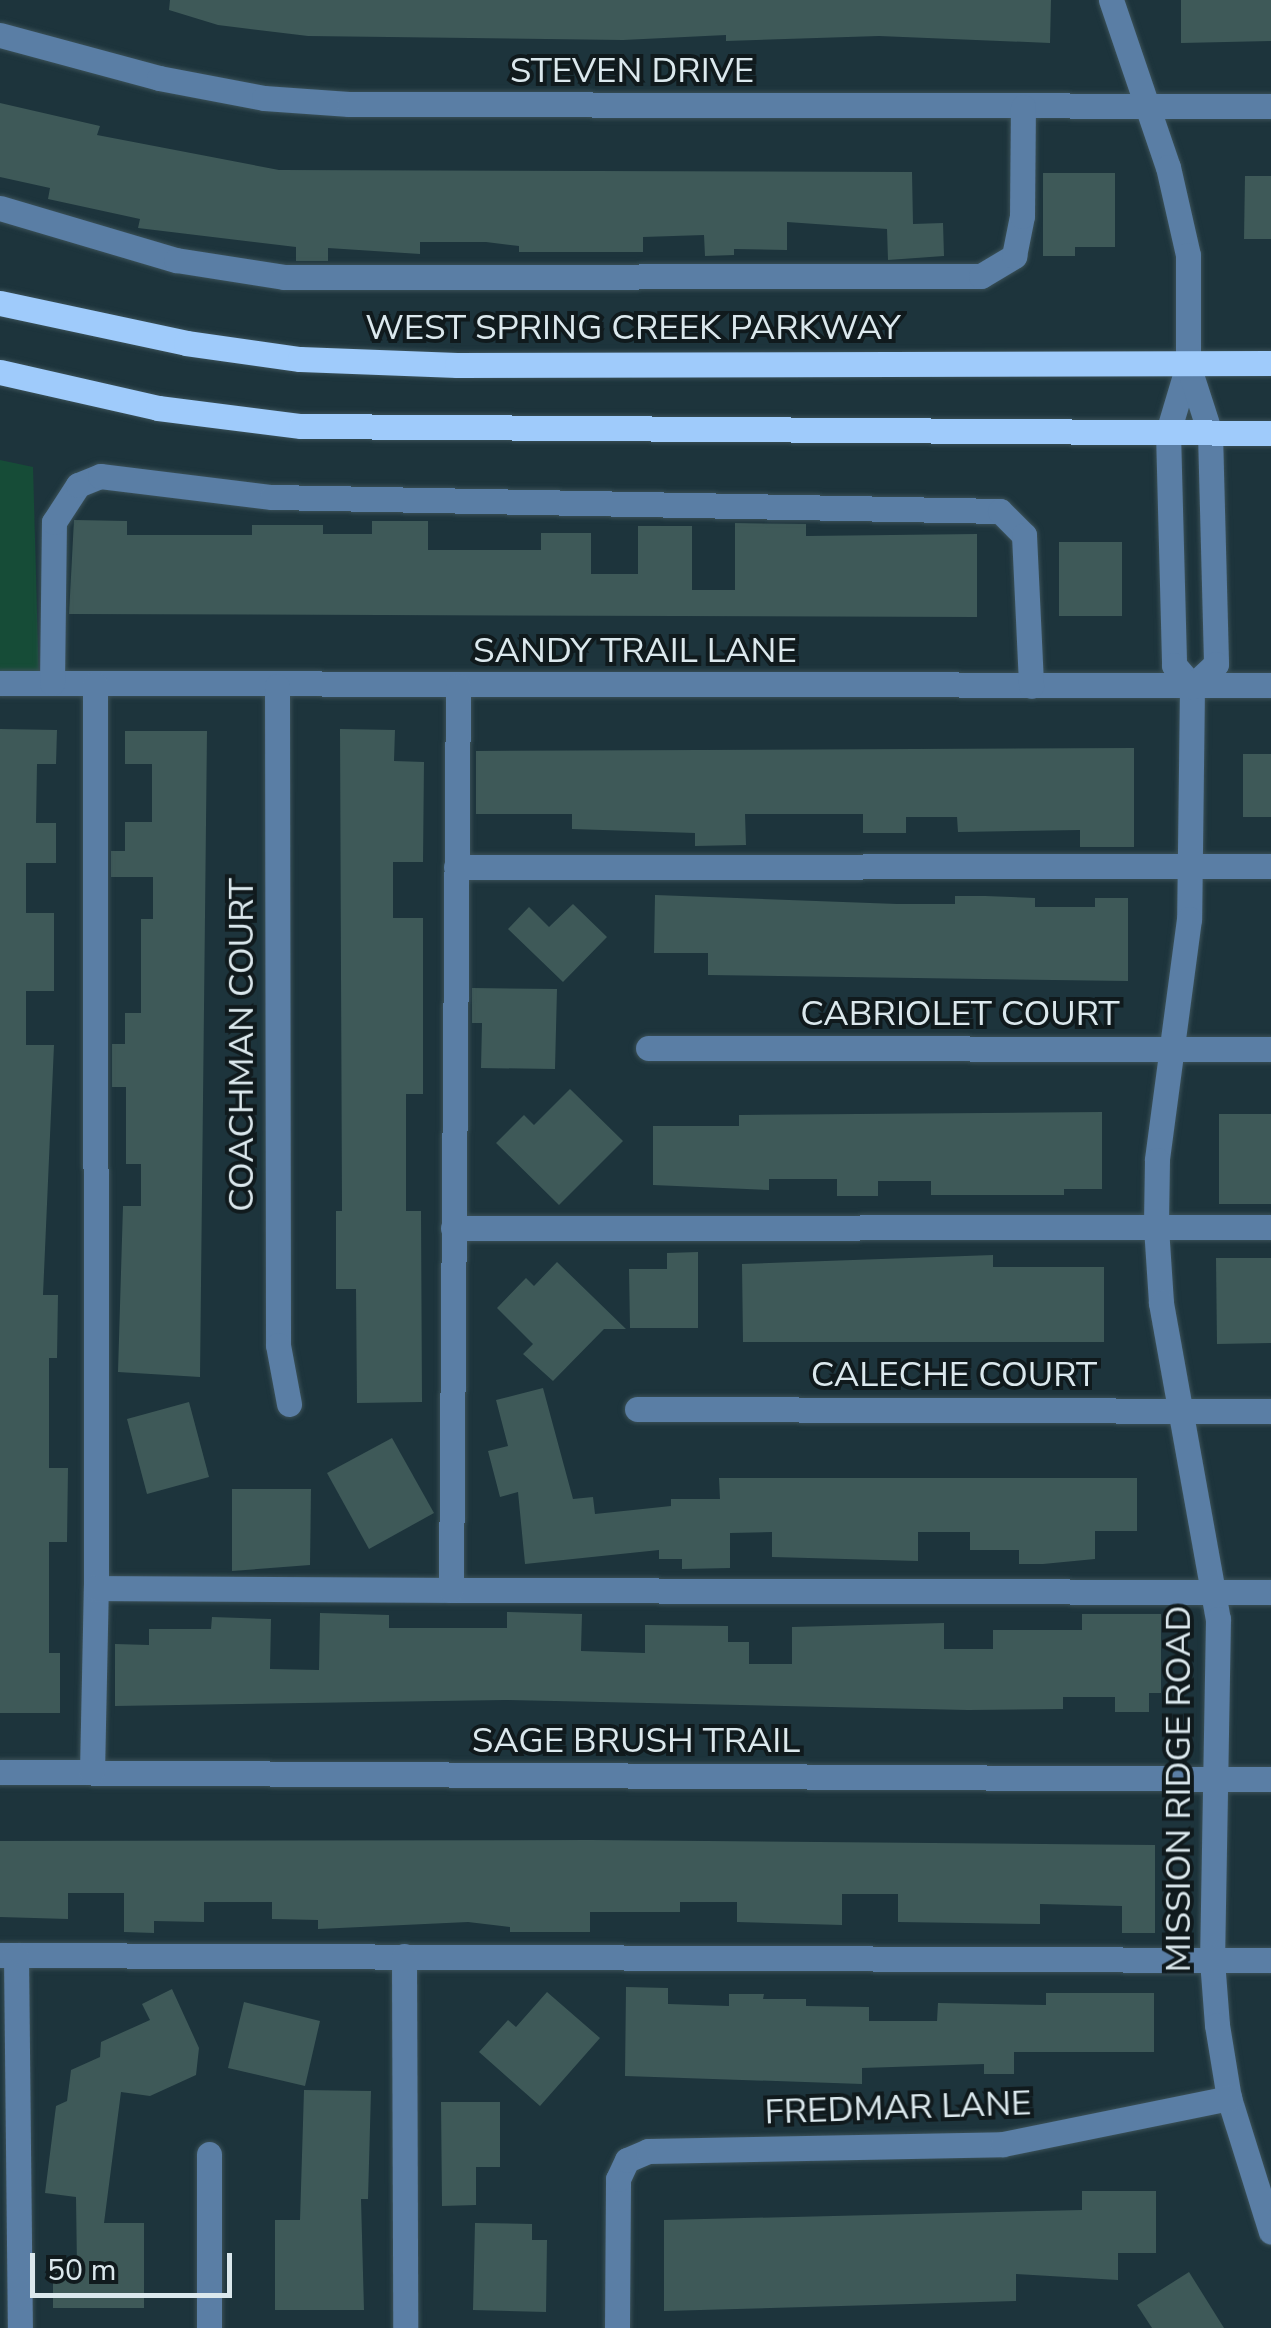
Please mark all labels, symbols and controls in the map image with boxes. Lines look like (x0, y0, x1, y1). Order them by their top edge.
street label: STEVEN DRIVE (510, 50, 754, 92)
street label: WEST SPRING CREEK PARKWAY (365, 307, 901, 349)
street label: SANDY TRAIL LANE (473, 630, 797, 672)
street label: COACHMAN COURT (221, 878, 263, 1212)
street label: CABRIOLET COURT (800, 993, 1120, 1035)
street label: CALECHE COURT (811, 1354, 1097, 1396)
street label: MISSION RIDGE ROAD (1158, 1606, 1200, 1972)
street label: SAGE BRUSH TRAIL (472, 1720, 800, 1762)
street label: FREDMAR LANE (764, 2082, 1032, 2134)
scale bar (35, 2233, 238, 2295)
text: 50 m (47, 2250, 116, 2291)

